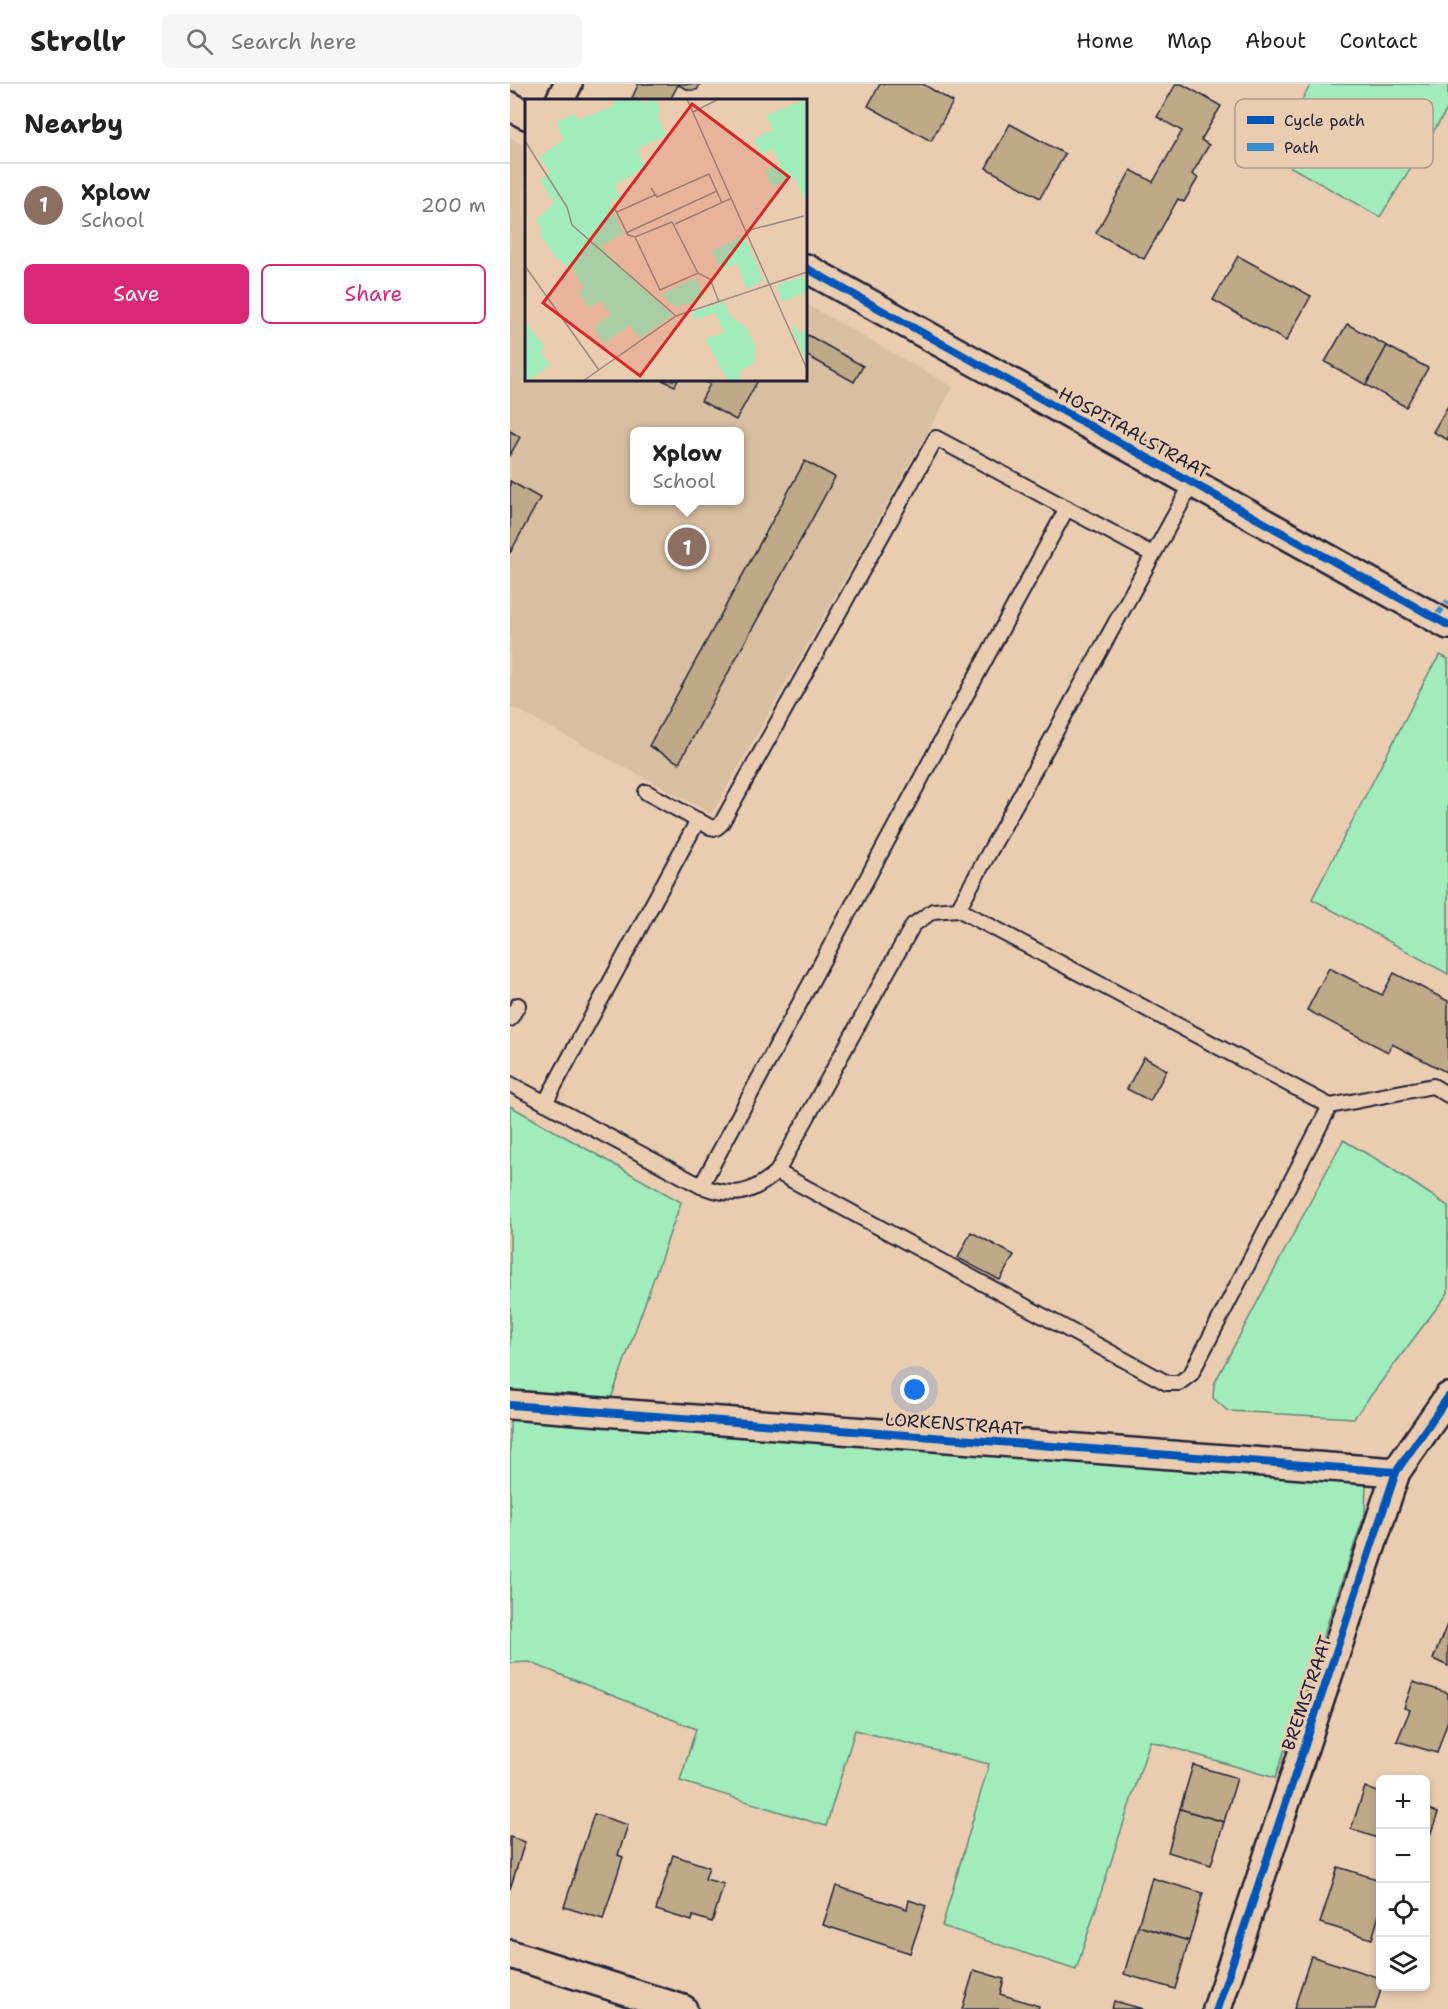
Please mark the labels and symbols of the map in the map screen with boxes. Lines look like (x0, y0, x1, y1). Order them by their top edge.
inset map (525, 99, 807, 381)
legend (1235, 99, 1433, 168)
text: Cycle path (1284, 110, 1365, 131)
text: Path (1284, 137, 1319, 158)
street label: HOSPITAALSTRAAT (1054, 382, 1214, 484)
pin: 1 (668, 524, 706, 570)
your location (900, 1375, 929, 1404)
street label: LORKENSTRAAT (884, 1407, 1024, 1441)
street label: BREMSTRAAT (1276, 1632, 1338, 1754)

